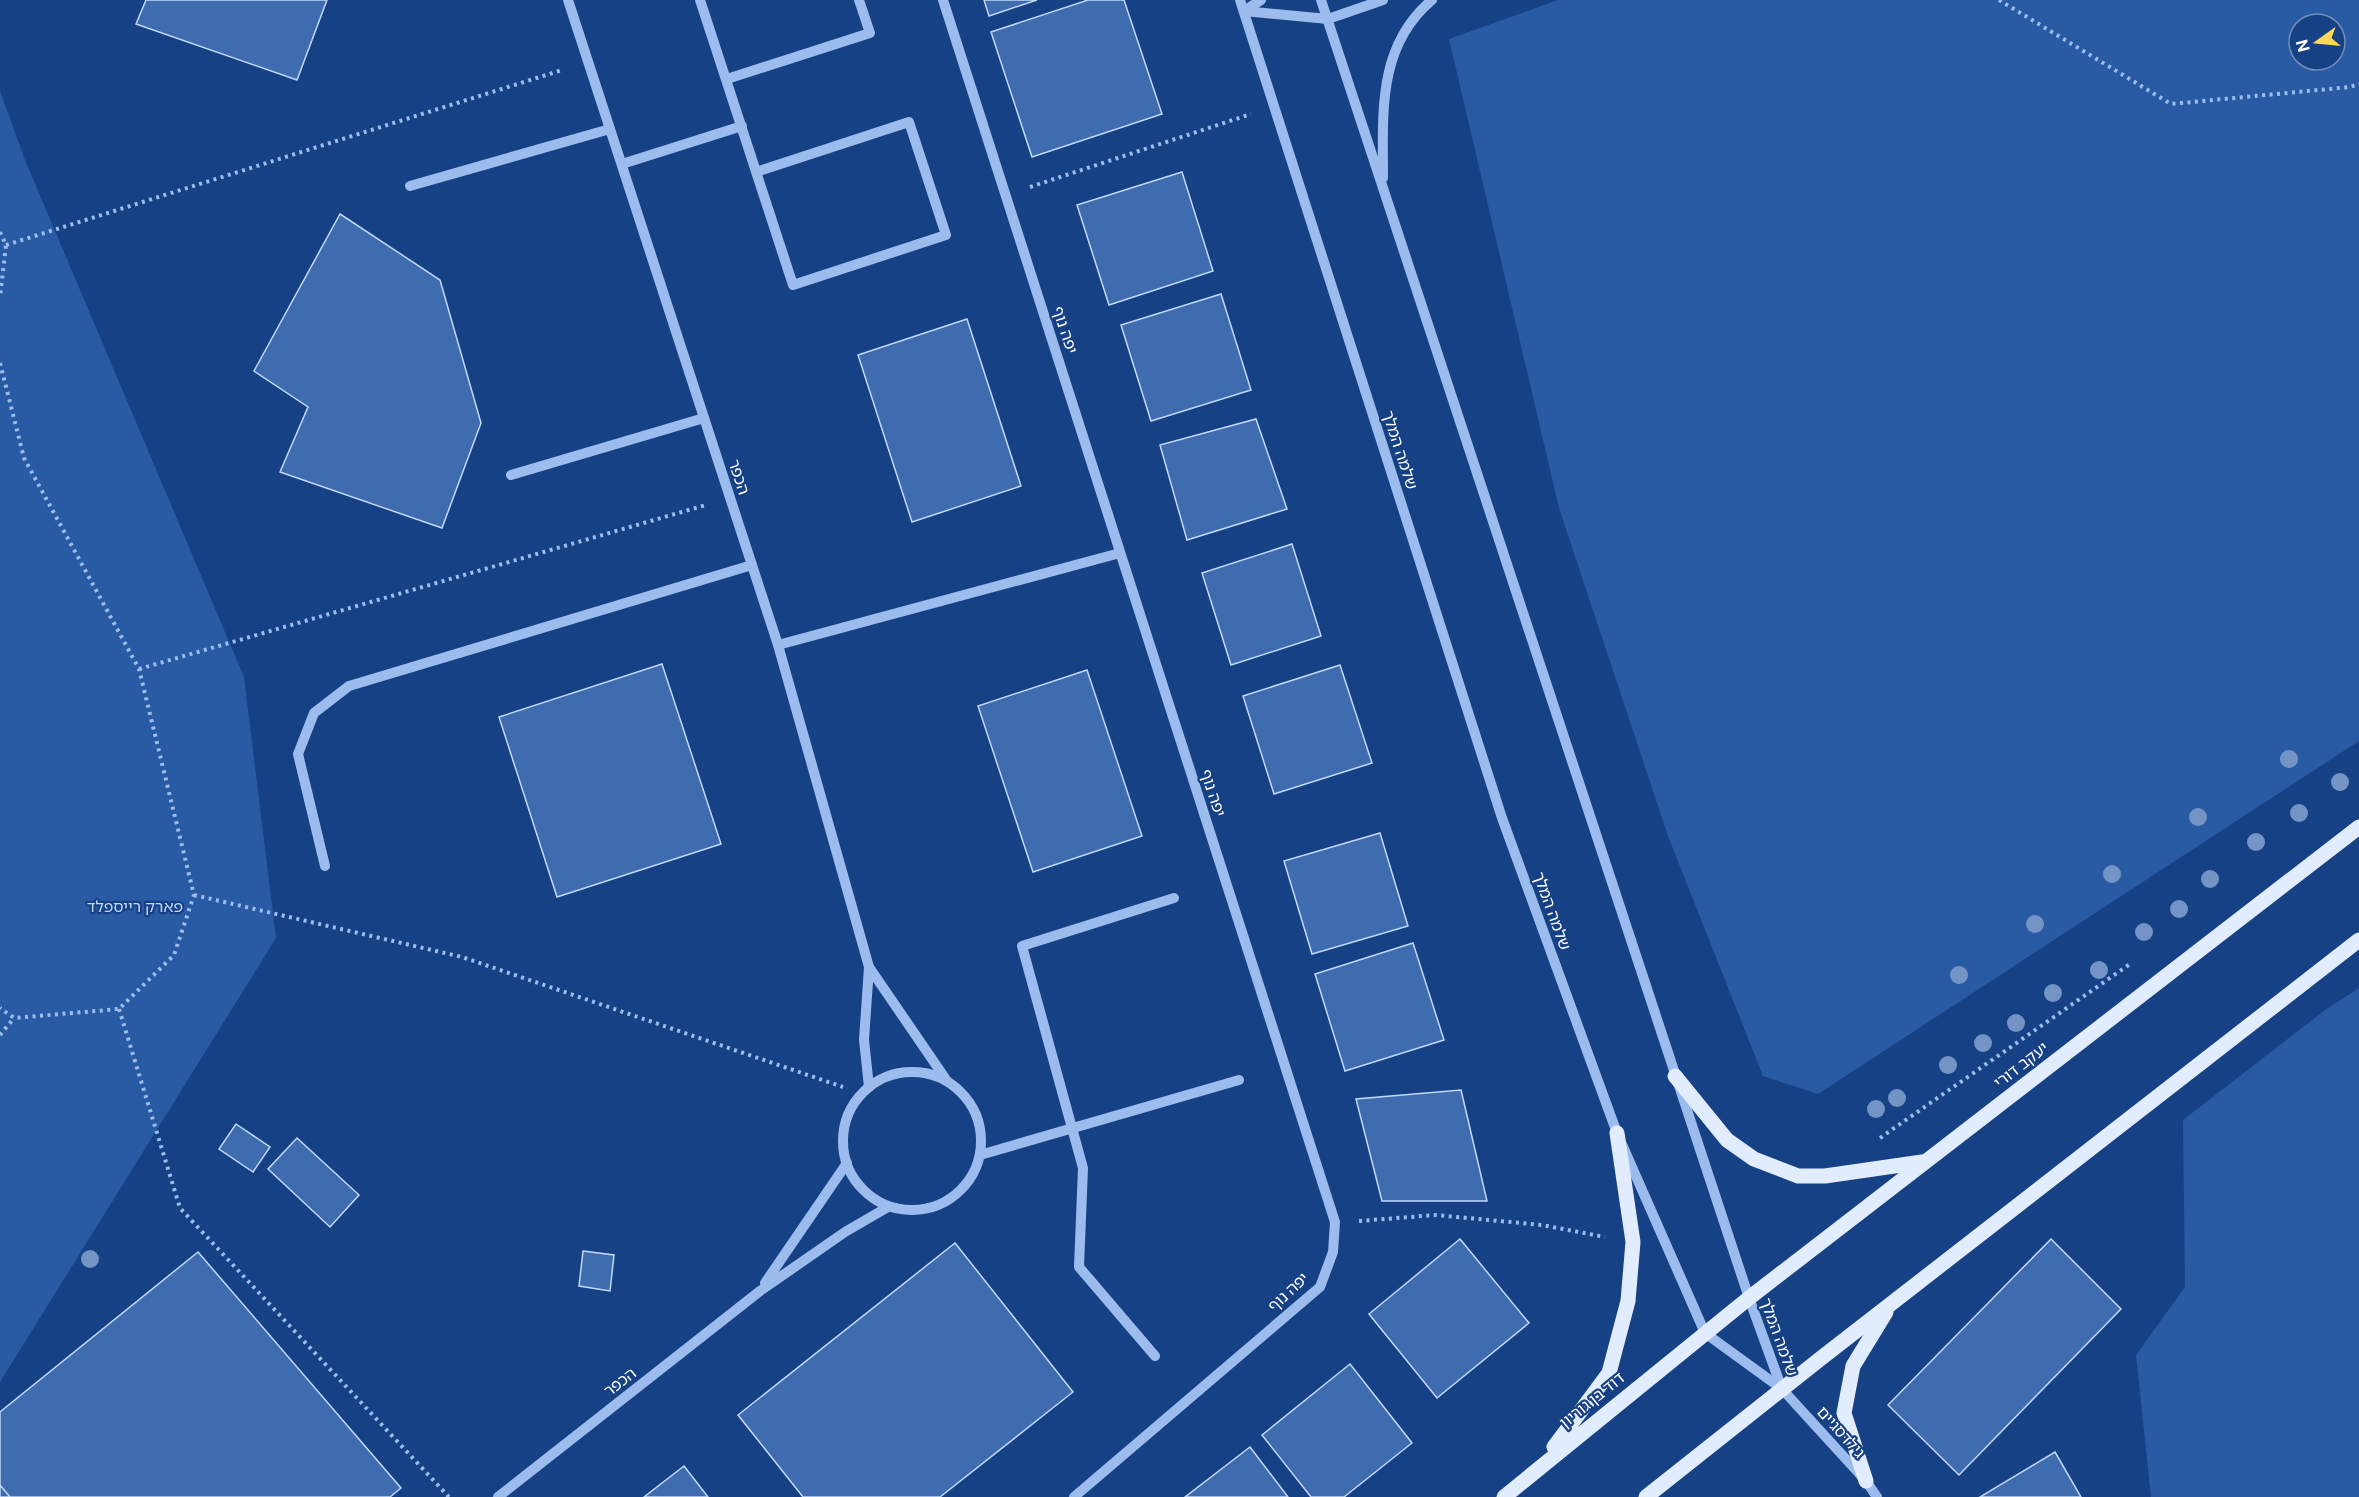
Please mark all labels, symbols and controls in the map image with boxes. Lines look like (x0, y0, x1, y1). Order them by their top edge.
north arrow (2287, 12, 2347, 72)
text: N (2292, 37, 2314, 54)
street label: יפה נוף (1048, 304, 1082, 356)
street label: שלמה המלך (1378, 408, 1422, 492)
street label: הכפר (724, 457, 754, 497)
street label: יפה נוף (1196, 767, 1230, 819)
street label: שלמה המלך (1529, 869, 1575, 953)
park label: פארק רייספלד (87, 897, 183, 916)
street label: יעקב דורי (1990, 1038, 2052, 1092)
street label: יפה נוף (1264, 1268, 1312, 1316)
street label: שלמה המלך (1756, 1295, 1802, 1379)
street label: הכפר (600, 1363, 640, 1401)
street label: דוד בן גוריון (1556, 1368, 1629, 1432)
street label: גילדסגיים (1813, 1402, 1869, 1462)

